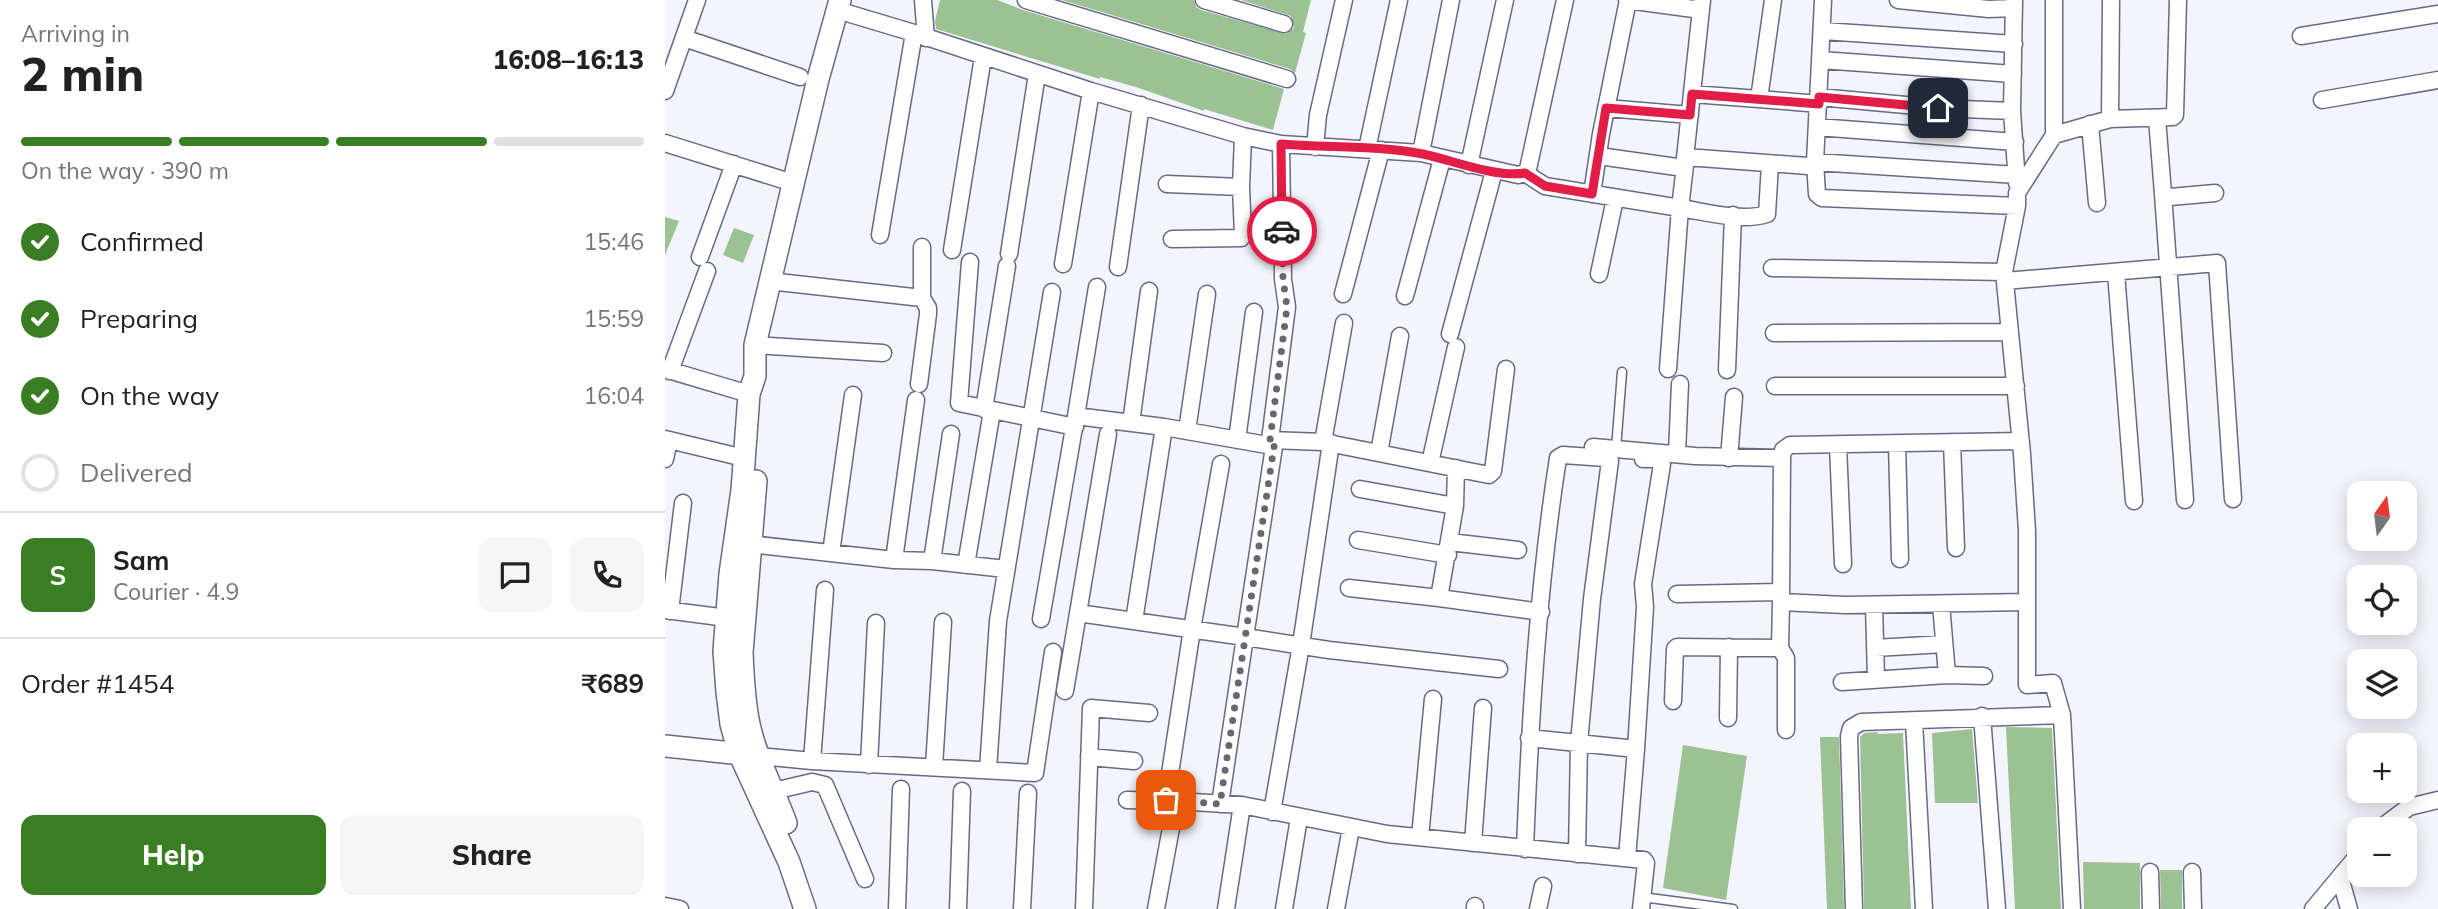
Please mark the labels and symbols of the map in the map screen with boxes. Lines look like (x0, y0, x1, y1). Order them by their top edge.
pin (1908, 78, 1968, 138)
courier (1247, 196, 1317, 266)
north arrow (2347, 481, 2417, 551)
pin (1136, 770, 1196, 830)

